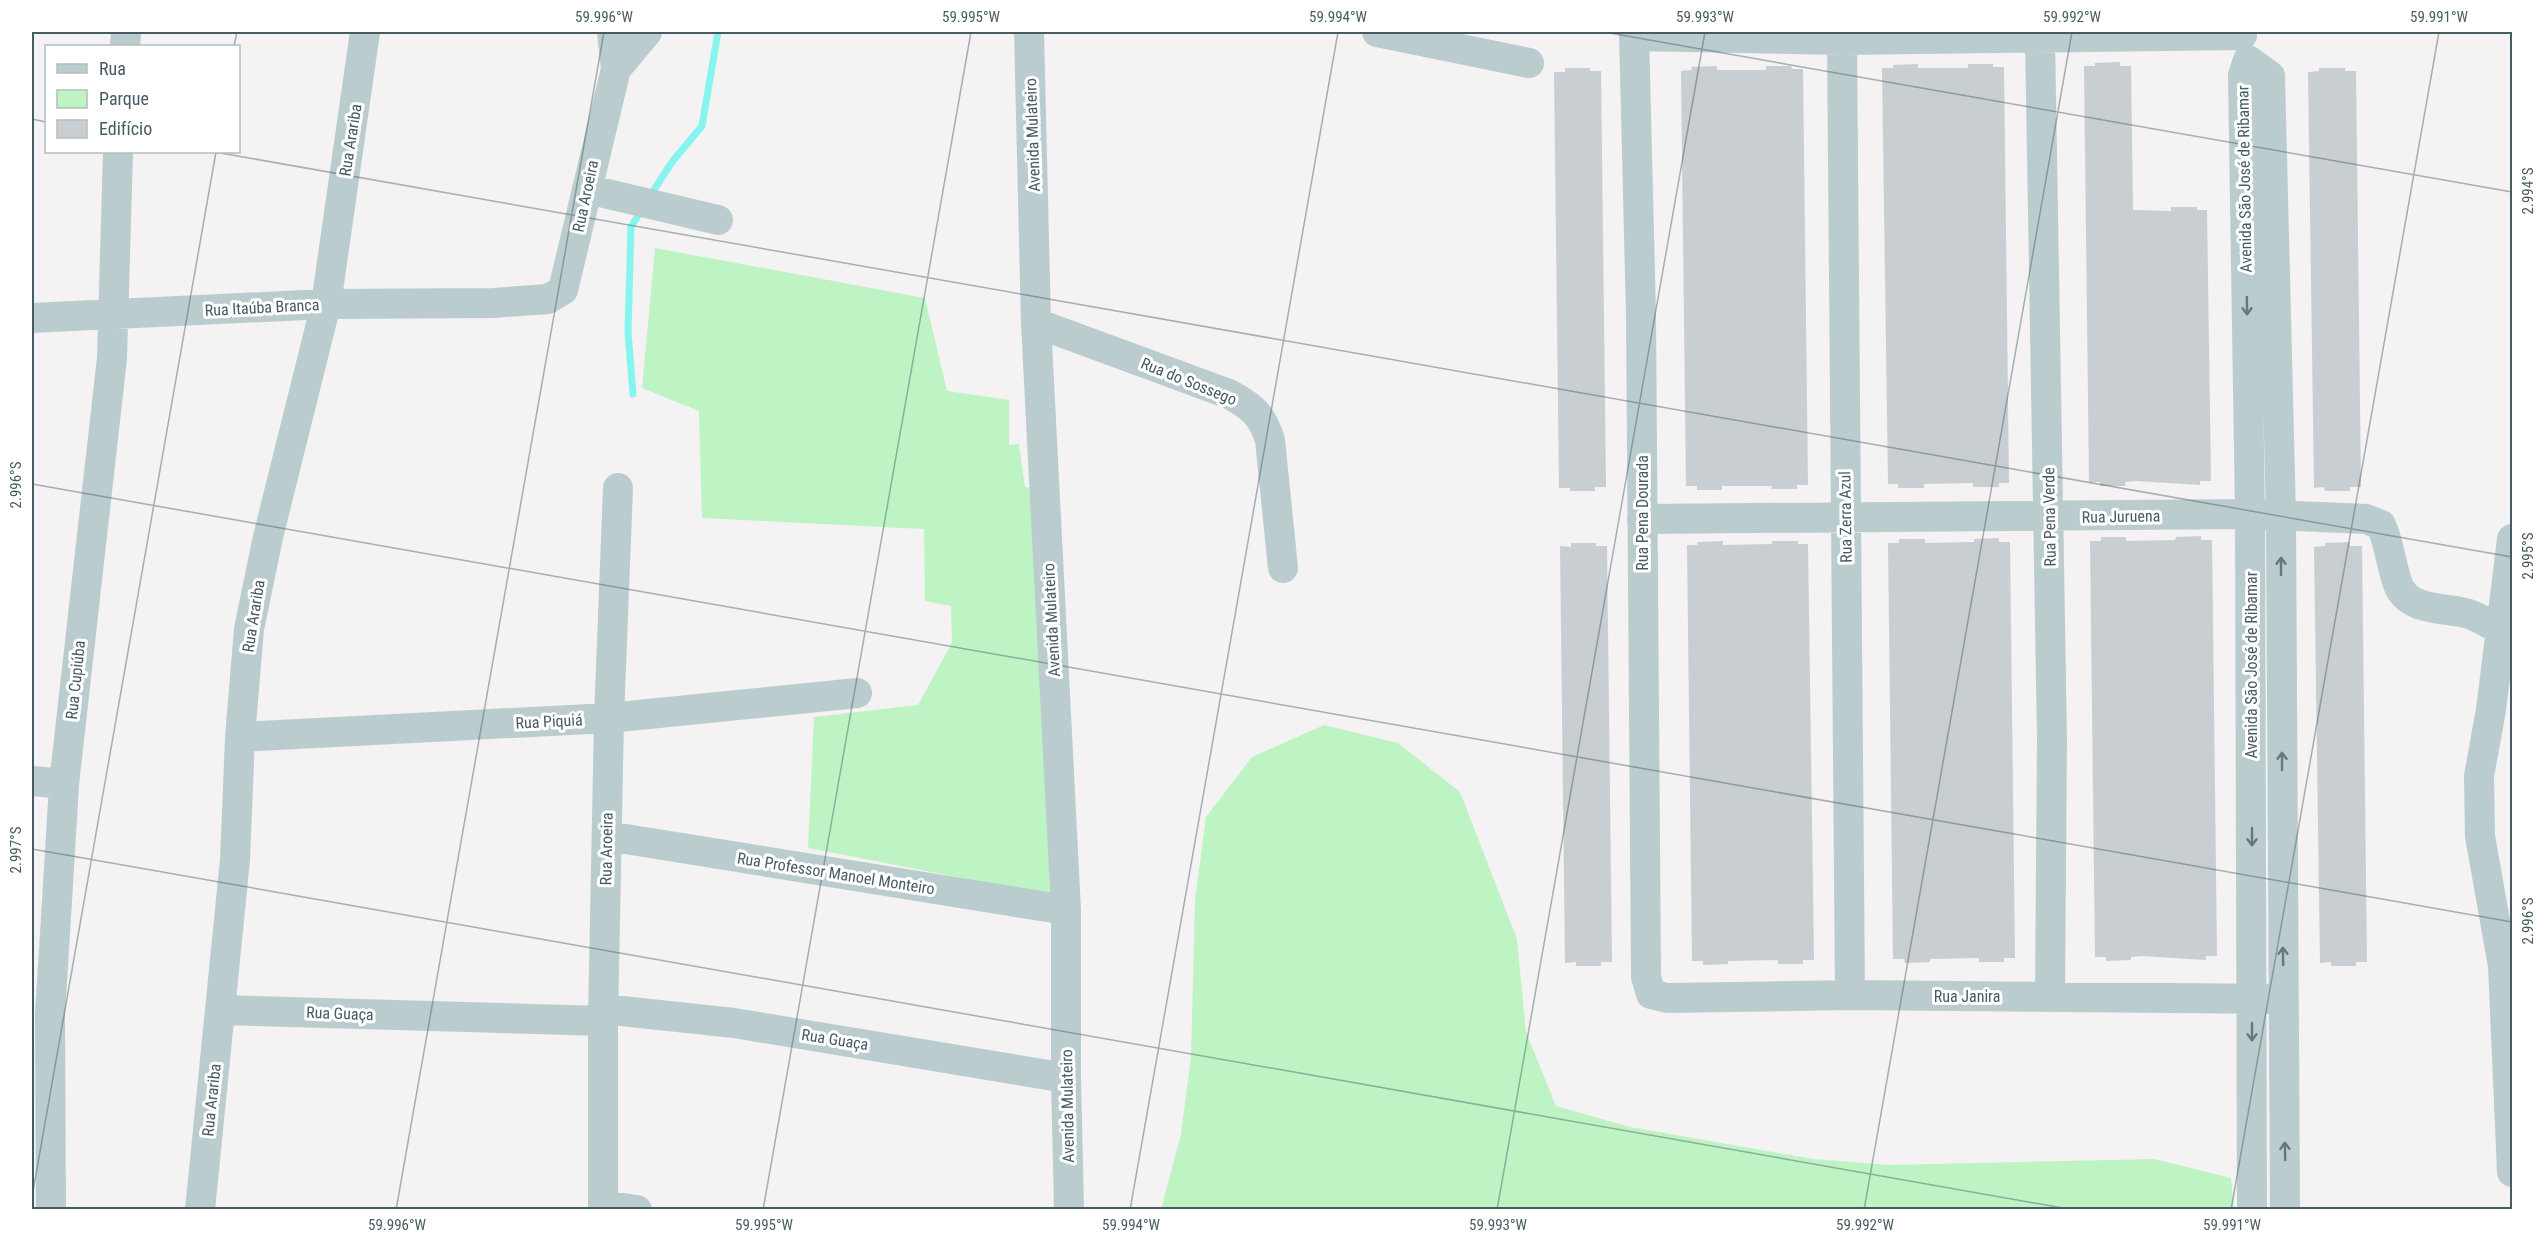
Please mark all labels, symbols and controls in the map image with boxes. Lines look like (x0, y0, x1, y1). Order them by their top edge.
text: 59.996°W (575, 8, 634, 26)
text: 59.995°W (942, 8, 1001, 26)
text: 59.994°W (1309, 8, 1368, 26)
text: 59.993°W (1676, 8, 1735, 26)
text: 59.992°W (2043, 8, 2102, 26)
text: 59.991°W (2410, 8, 2469, 26)
legend (45, 45, 240, 153)
text: Rua (99, 58, 126, 79)
street label: Avenida Mulateiro (1021, 78, 1044, 192)
street label: Avenida São José de Ribamar (2233, 85, 2256, 273)
text: Parque (99, 88, 149, 109)
street label: Rua Arariba (335, 102, 366, 178)
text: Edifício (99, 118, 152, 139)
street label: Rua Aroeira (569, 158, 602, 234)
text: 2.994°S (2519, 167, 2537, 214)
street label: Rua Itaúba Branca (204, 295, 320, 320)
one-way arrow (2241, 296, 2252, 316)
street label: Rua do Sossego (1138, 354, 1239, 409)
street label: Rua Pena Dourada (1633, 455, 1652, 571)
text: 2.996°S (7, 461, 25, 508)
street label: Rua Pena Verde (2039, 467, 2060, 567)
street label: Rua Zerra Azul (1835, 471, 1856, 563)
street label: Rua Juruena (2082, 506, 2160, 527)
text: 2.995°S (2519, 532, 2537, 579)
one-way arrow (2275, 557, 2287, 577)
street label: Avenida Mulateiro (1039, 563, 1064, 677)
street label: Avenida São José de Ribamar (2242, 571, 2261, 759)
street label: Rua Arariba (238, 578, 269, 654)
street label: Rua Cupiúba (62, 640, 89, 720)
street label: Rua Piquiá (515, 710, 583, 733)
one-way arrow (2276, 752, 2288, 772)
street label: Rua Aroeira (596, 812, 617, 886)
text: 2.997°S (7, 826, 25, 873)
one-way arrow (2246, 827, 2258, 847)
street label: Rua Professor Manoel Monteiro (736, 848, 936, 898)
text: 2.996°S (2519, 897, 2537, 944)
one-way arrow (2277, 947, 2289, 967)
street label: Rua Janira (1934, 987, 2000, 1006)
street label: Rua Guaça (306, 1003, 374, 1024)
one-way arrow (2246, 1022, 2258, 1042)
street label: Rua Guaça (800, 1025, 870, 1054)
street label: Avenida Mulateiro (1057, 1049, 1078, 1163)
street label: Rua Arariba (198, 1063, 225, 1137)
one-way arrow (2279, 1142, 2290, 1162)
text: 59.996°W (368, 1216, 427, 1234)
text: 59.995°W (735, 1216, 794, 1234)
text: 59.994°W (1102, 1216, 1161, 1234)
text: 59.993°W (1469, 1216, 1528, 1234)
text: 59.992°W (1836, 1216, 1895, 1234)
text: 59.991°W (2203, 1216, 2262, 1234)

